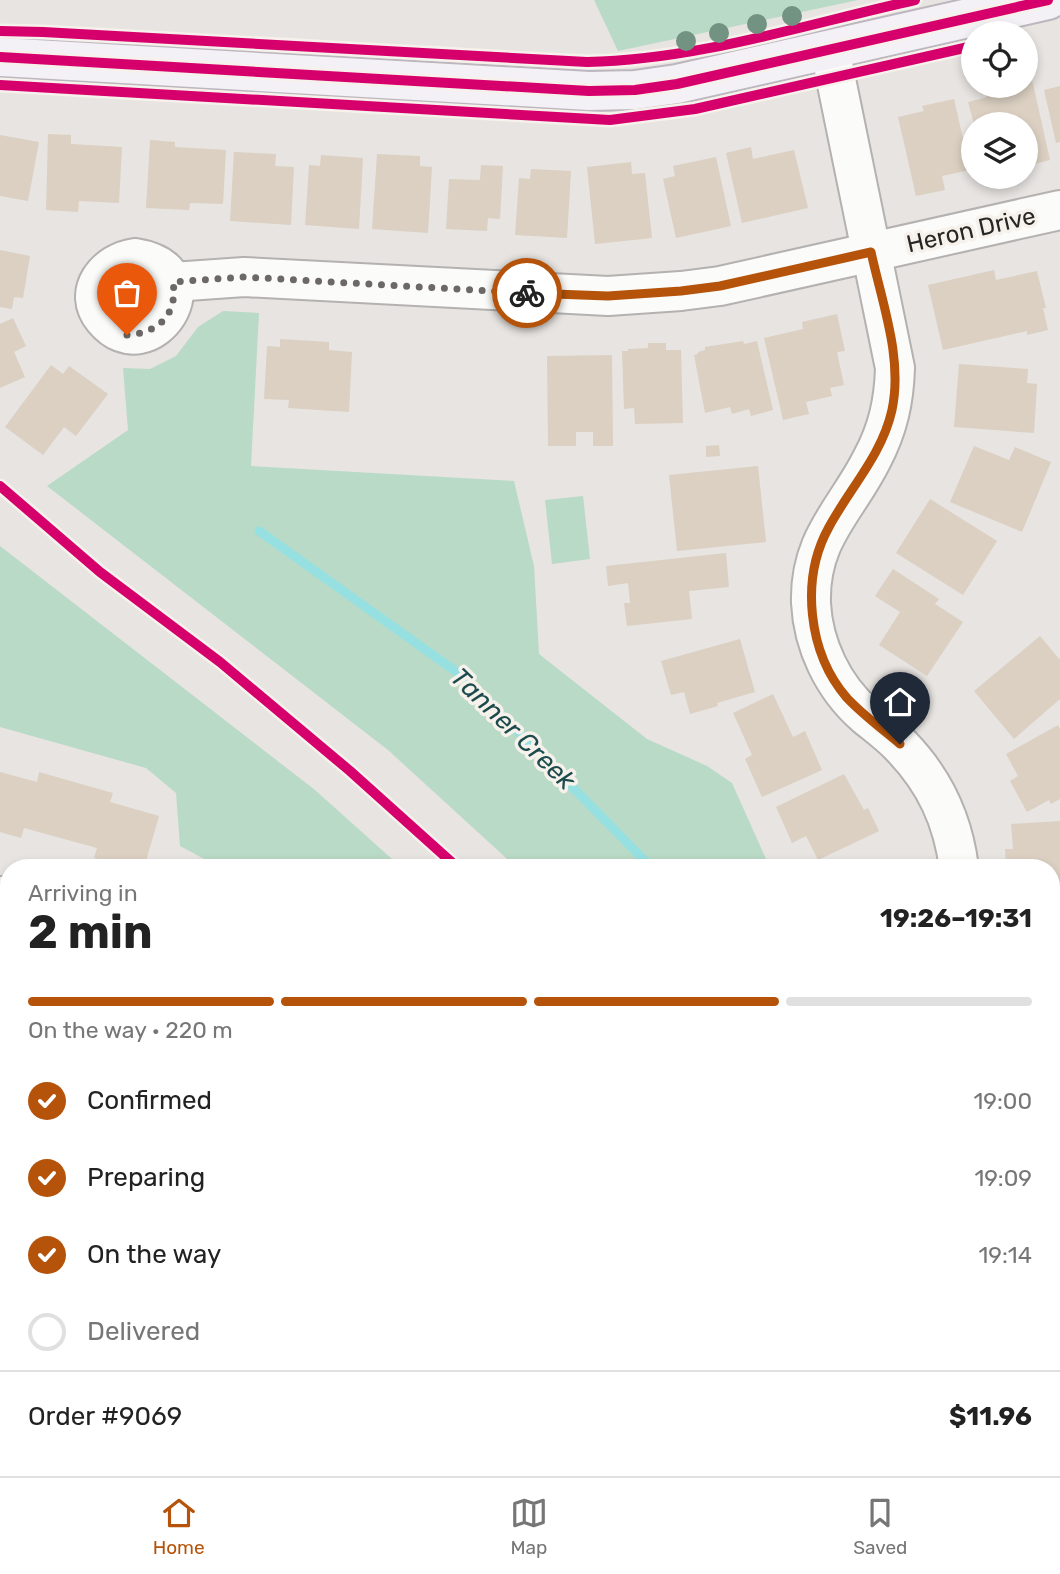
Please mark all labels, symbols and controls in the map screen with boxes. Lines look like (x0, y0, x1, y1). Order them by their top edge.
map controls (961, 21, 1038, 189)
button: locate (961, 21, 1038, 98)
button: layers (961, 112, 1038, 189)
street label: Heron Drive (904, 202, 1038, 258)
courier (492, 258, 562, 328)
pin (97, 263, 157, 335)
icon: bag (108, 274, 146, 312)
icon: bike (508, 274, 546, 312)
water label: Tanner Creek (444, 662, 582, 797)
pin (870, 672, 930, 744)
icon: home (881, 683, 919, 721)
text: Arriving in (28, 879, 138, 907)
text: 19:26–19:31 (880, 903, 1032, 934)
text: 2 min (28, 905, 153, 960)
text: On the way · 220 m (28, 1016, 233, 1044)
icon: check (28, 1082, 66, 1120)
text: Confirmed (87, 1085, 212, 1116)
text: 19:00 (973, 1087, 1032, 1115)
icon: check (28, 1159, 66, 1197)
text: Preparing (87, 1162, 205, 1193)
text: 19:09 (974, 1164, 1032, 1192)
icon: check (28, 1236, 66, 1274)
text: On the way (87, 1239, 221, 1270)
text: 19:14 (979, 1241, 1032, 1269)
text: Delivered (87, 1316, 200, 1347)
text: Order #9069 (28, 1401, 182, 1432)
text: $11.96 (949, 1401, 1032, 1432)
tab: Home (153, 1494, 205, 1559)
tab: Map (510, 1494, 548, 1559)
tab: Saved (853, 1494, 907, 1559)

